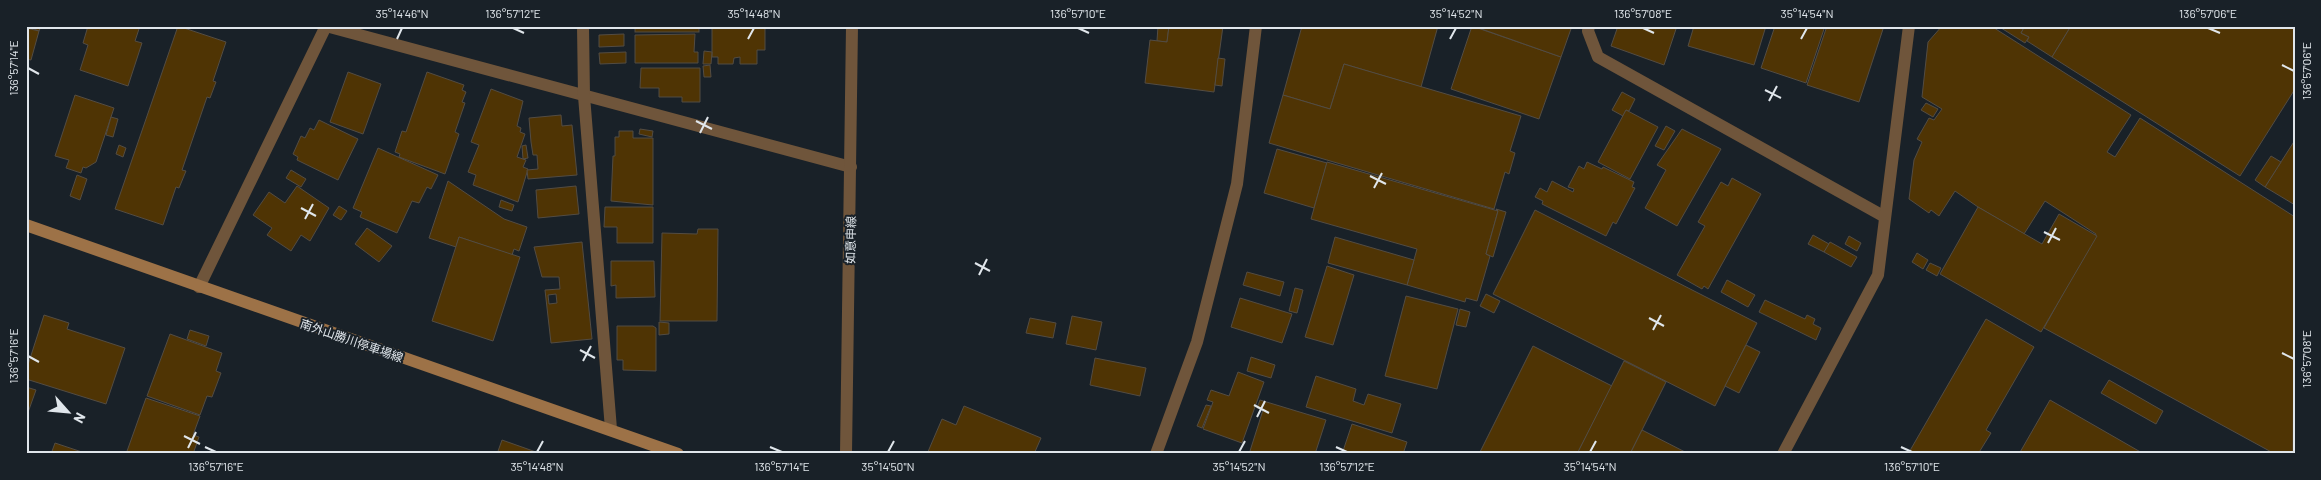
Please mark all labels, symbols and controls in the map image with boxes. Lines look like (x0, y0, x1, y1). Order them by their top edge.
text: 35°14'46"N (375, 6, 429, 20)
text: 136°57'12"E (485, 6, 541, 20)
text: 35°14'48"N (727, 6, 781, 20)
text: 136°57'10"E (1050, 6, 1106, 20)
text: 35°14'52"N (1429, 6, 1483, 20)
text: 136°57'08"E (1614, 6, 1672, 20)
text: 35°14'54"N (1780, 6, 1834, 20)
text: 136°57'06"E (2179, 6, 2237, 20)
text: 136°57'14"E (6, 40, 20, 96)
text: 136°57'06"E (2299, 42, 2313, 100)
street label: 如意申線 (843, 216, 857, 264)
street label: 南外山勝川停車場線 (299, 316, 405, 364)
text: 136°57'16"E (6, 328, 20, 384)
text: 136°57'08"E (2299, 330, 2313, 388)
north arrow (42, 388, 92, 438)
text: N (70, 410, 90, 426)
text: 136°57'16"E (188, 459, 244, 473)
text: 35°14'48"N (510, 459, 564, 473)
text: 136°57'14"E (754, 459, 810, 473)
text: 35°14'50"N (861, 459, 915, 473)
text: 35°14'52"N (1212, 459, 1266, 473)
text: 136°57'12"E (1319, 459, 1375, 473)
text: 35°14'54"N (1563, 459, 1617, 473)
text: 136°57'10"E (1884, 459, 1940, 473)

